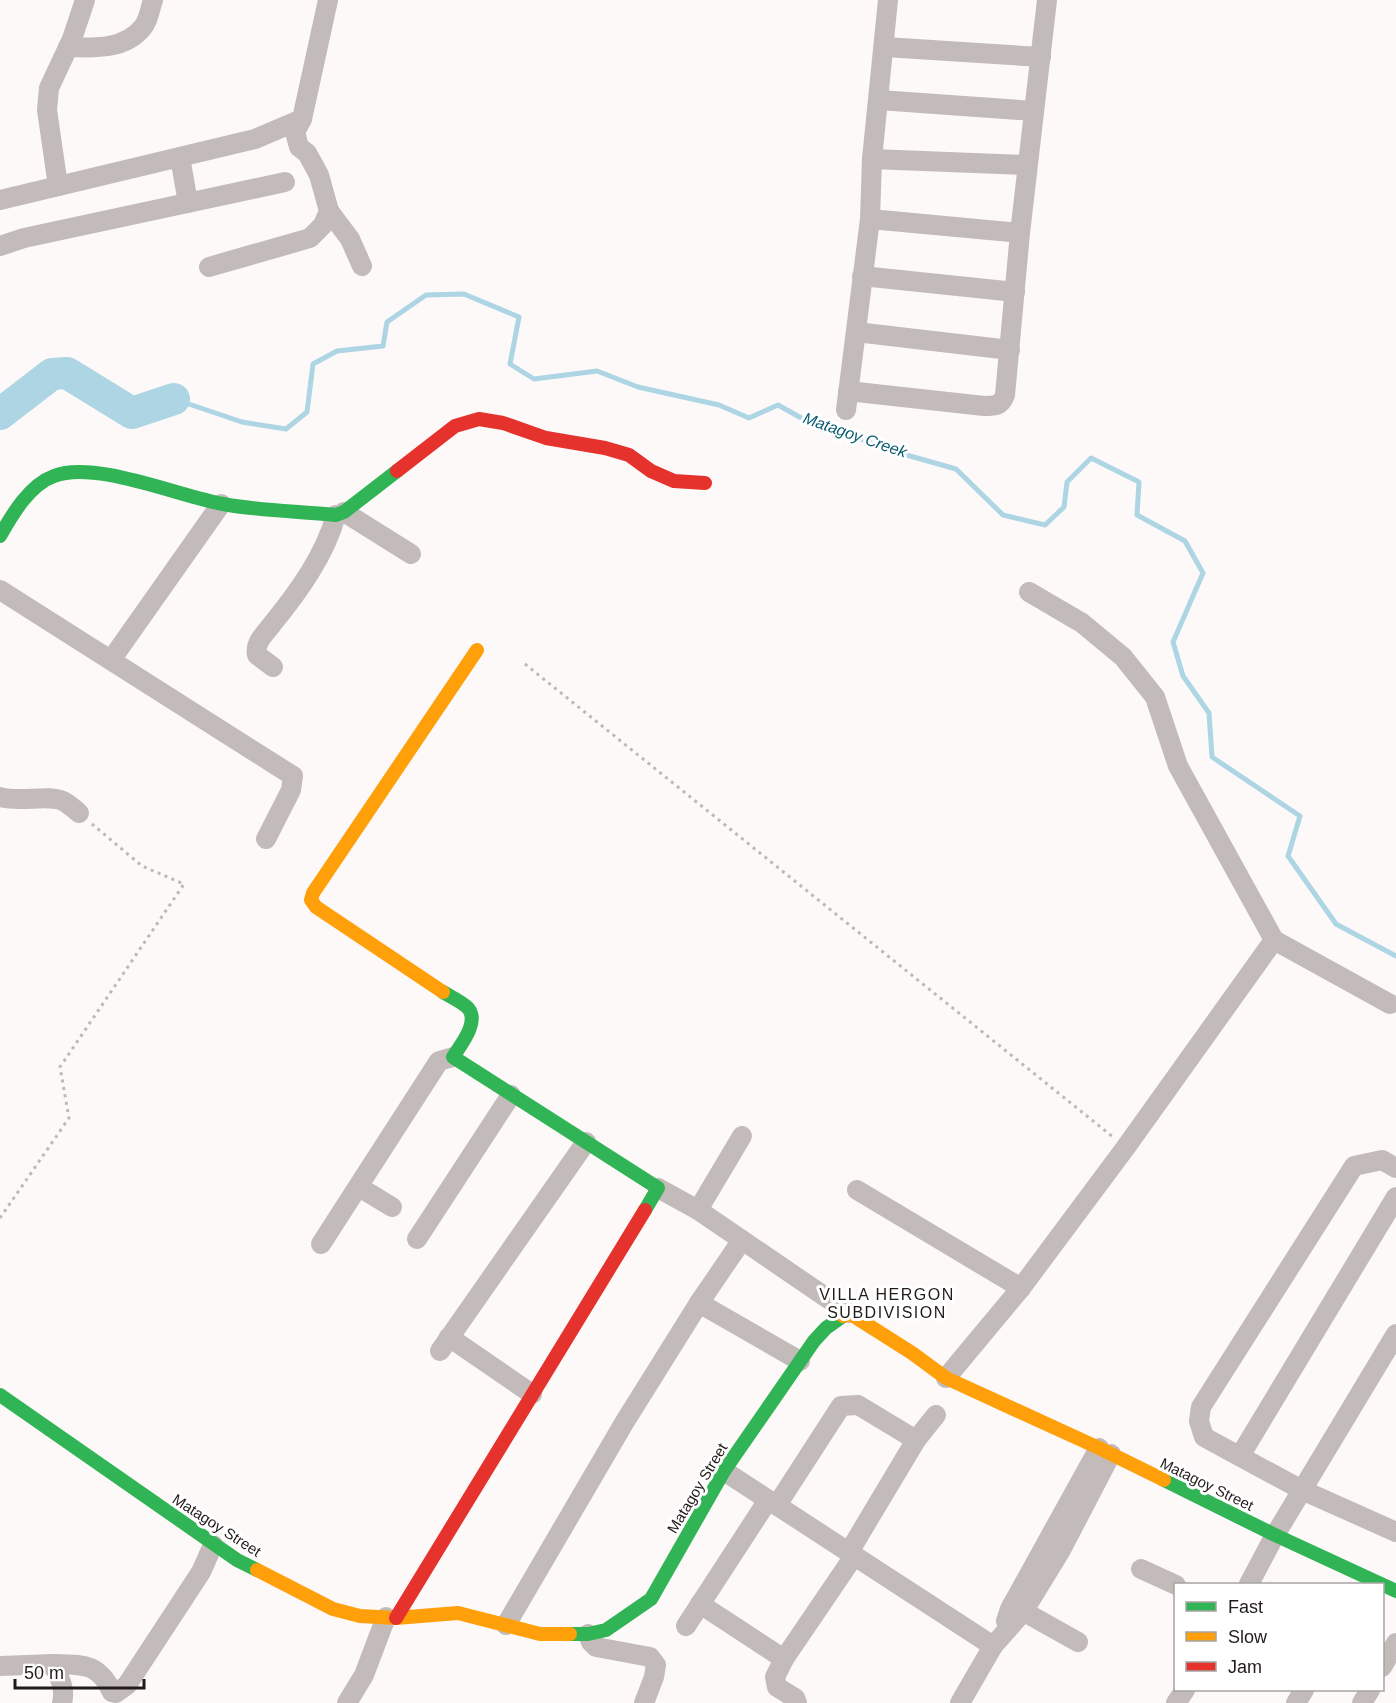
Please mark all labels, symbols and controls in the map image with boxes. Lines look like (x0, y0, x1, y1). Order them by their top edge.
water label: Matagoy Creek (801, 409, 910, 461)
district label: VILLA HERGON SUBDIVISION (819, 1286, 955, 1321)
street label: Matagoy Street (664, 1439, 731, 1536)
street label: Matagoy Street (1158, 1454, 1257, 1514)
street label: Matagoy Street (170, 1490, 265, 1560)
legend (1174, 1583, 1384, 1691)
text: Fast (1228, 1597, 1263, 1617)
text: Slow (1228, 1627, 1268, 1647)
scale bar (15, 1652, 144, 1690)
text: Jam (1228, 1657, 1262, 1677)
text: 50 m (24, 1663, 64, 1683)

